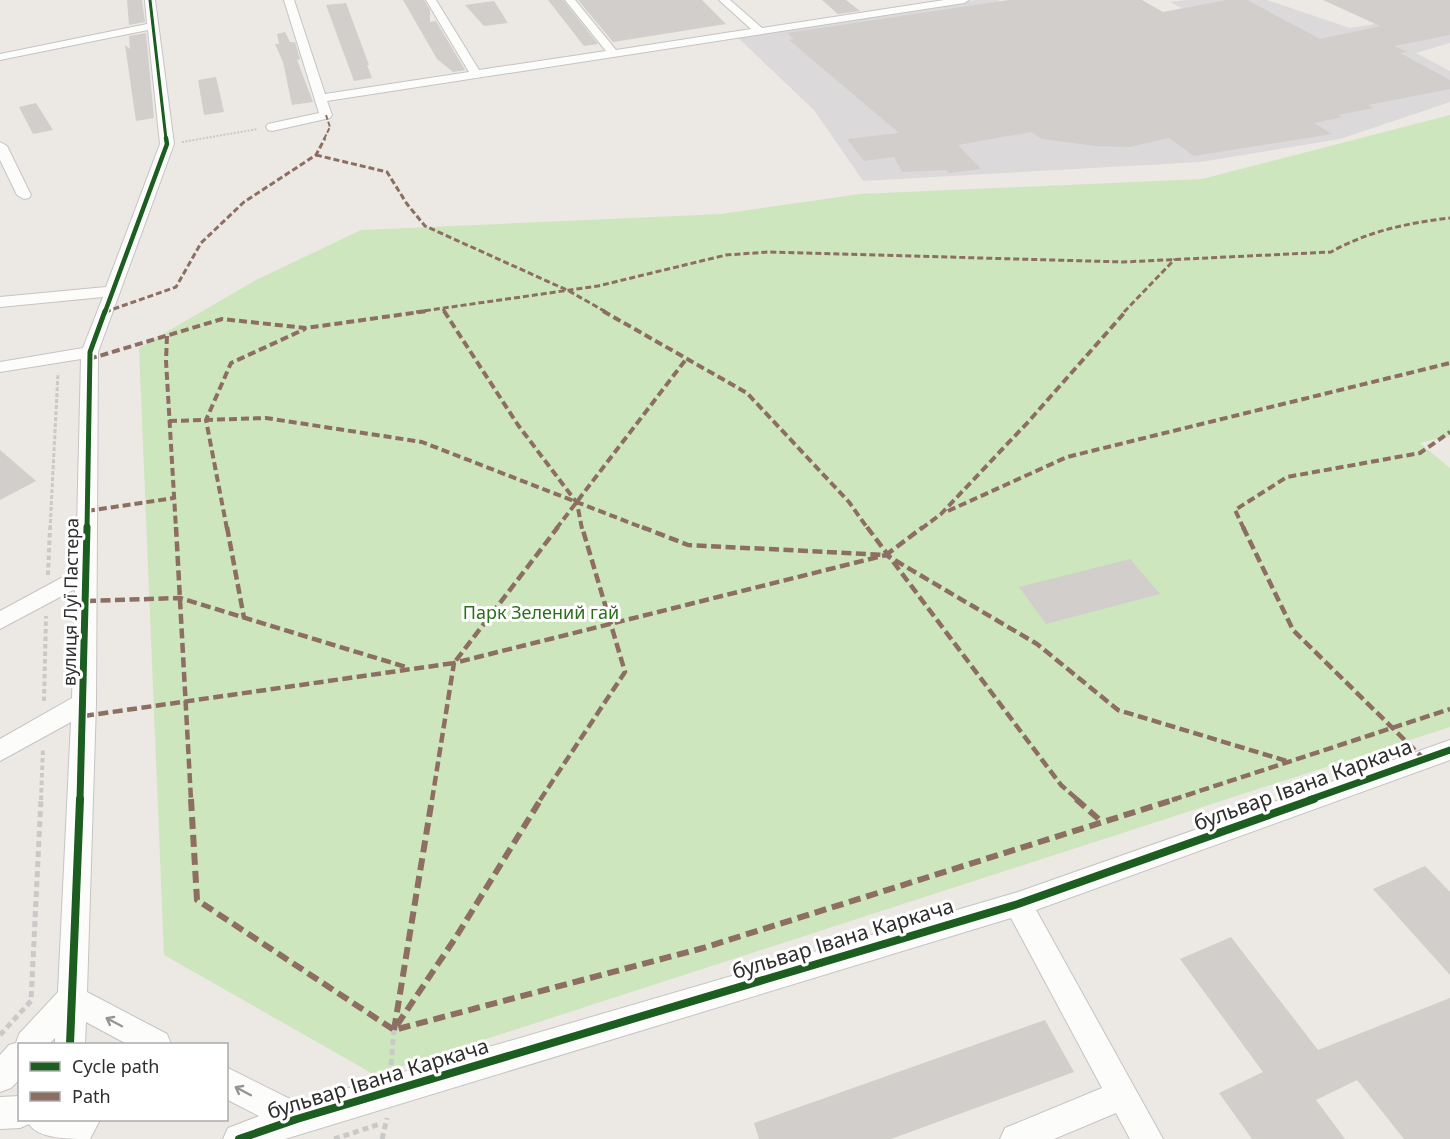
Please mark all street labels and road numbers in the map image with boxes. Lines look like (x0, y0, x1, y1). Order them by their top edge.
street label: вулиця Луї Пастера (57, 518, 83, 686)
street label: бульвар Івана Каркача (1190, 732, 1416, 837)
street label: бульвар Івана Каркача (728, 891, 957, 985)
street label: бульвар Івана Каркача (263, 1031, 492, 1125)

